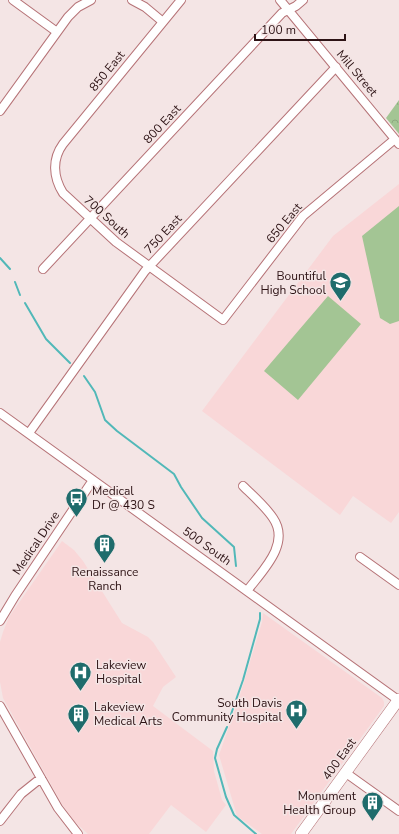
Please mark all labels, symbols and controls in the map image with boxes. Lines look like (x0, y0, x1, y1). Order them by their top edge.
scale bar (255, 16, 345, 42)
text: 100 m (261, 22, 296, 38)
street label: Mill Street (333, 46, 382, 100)
street label: 850 East (86, 47, 129, 95)
street label: 800 East (140, 100, 185, 147)
street label: 700 South (81, 192, 133, 242)
street label: 650 East (262, 199, 306, 246)
street label: 750 East (141, 210, 186, 257)
place label: Bountiful High School (261, 268, 326, 298)
school or university icon: Bountiful High School (328, 270, 354, 303)
place label: Medical Dr @ 430 S (92, 483, 155, 513)
bus stop icon: Medical Dr @ 430 S (63, 485, 89, 518)
street label: Medical Drive (9, 508, 63, 578)
street label: 500 South (179, 523, 235, 569)
building icon: Renaissance Ranch (92, 532, 118, 565)
place label: Renaissance Ranch (72, 564, 138, 594)
place label: Lakeview Hospital (96, 657, 146, 687)
hospital icon: Lakeview Hospital (68, 659, 94, 692)
place label: South Davis Community Hospital (172, 695, 282, 725)
hospital icon: South Davis Community Hospital (284, 697, 310, 730)
place label: Lakeview Medical Arts (94, 699, 162, 729)
building icon: Lakeview Medical Arts (65, 701, 91, 734)
street label: 400 East (318, 734, 360, 783)
place label: Monument Health Group (283, 788, 357, 818)
building icon: Monument Health Group (359, 790, 385, 823)

